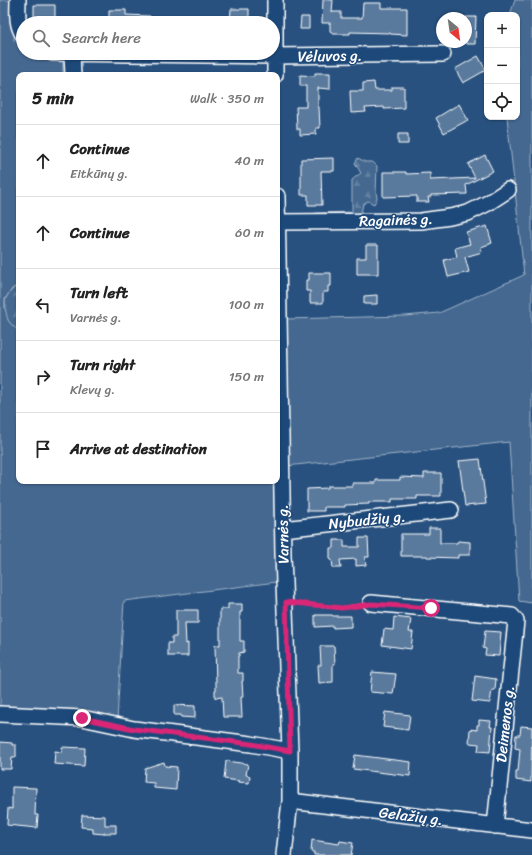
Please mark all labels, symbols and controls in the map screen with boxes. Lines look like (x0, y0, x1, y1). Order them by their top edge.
north arrow (436, 12, 472, 48)
map controls (484, 12, 520, 120)
button: + (484, 12, 520, 48)
search box (16, 16, 280, 60)
text: Search here (62, 25, 141, 51)
icon: search (30, 27, 52, 49)
street label: Vėluvos g. (298, 42, 362, 70)
button: − (484, 48, 520, 84)
text: 5 min (32, 83, 74, 113)
button: locate (484, 84, 520, 120)
text: Walk · 350 m (190, 87, 264, 110)
text: Continue (70, 136, 130, 162)
text: 40 m (234, 149, 264, 172)
icon: ahead (32, 150, 54, 172)
text: Eitkūnų g. (70, 162, 128, 185)
street label: Ragainės g. (359, 206, 433, 234)
text: Continue (70, 220, 130, 246)
text: 60 m (235, 221, 264, 244)
icon: ahead (32, 222, 54, 244)
text: Turn left (70, 280, 128, 306)
text: 100 m (229, 293, 264, 316)
icon: left (32, 294, 54, 316)
text: Varnės g. (70, 306, 122, 329)
text: Turn right (70, 352, 135, 378)
text: 150 m (229, 365, 264, 388)
icon: right (32, 366, 54, 388)
text: Klevų g. (70, 378, 115, 401)
text: Arrive at destination (70, 436, 207, 462)
icon: arrive (32, 438, 54, 460)
street label: Nybudžių g. (327, 503, 407, 537)
street label: Varnės g. (269, 504, 297, 564)
route start (422, 599, 440, 617)
street label: Deimenos g. (488, 684, 522, 764)
route end (73, 709, 91, 727)
street label: Gelažių g. (378, 799, 444, 833)

